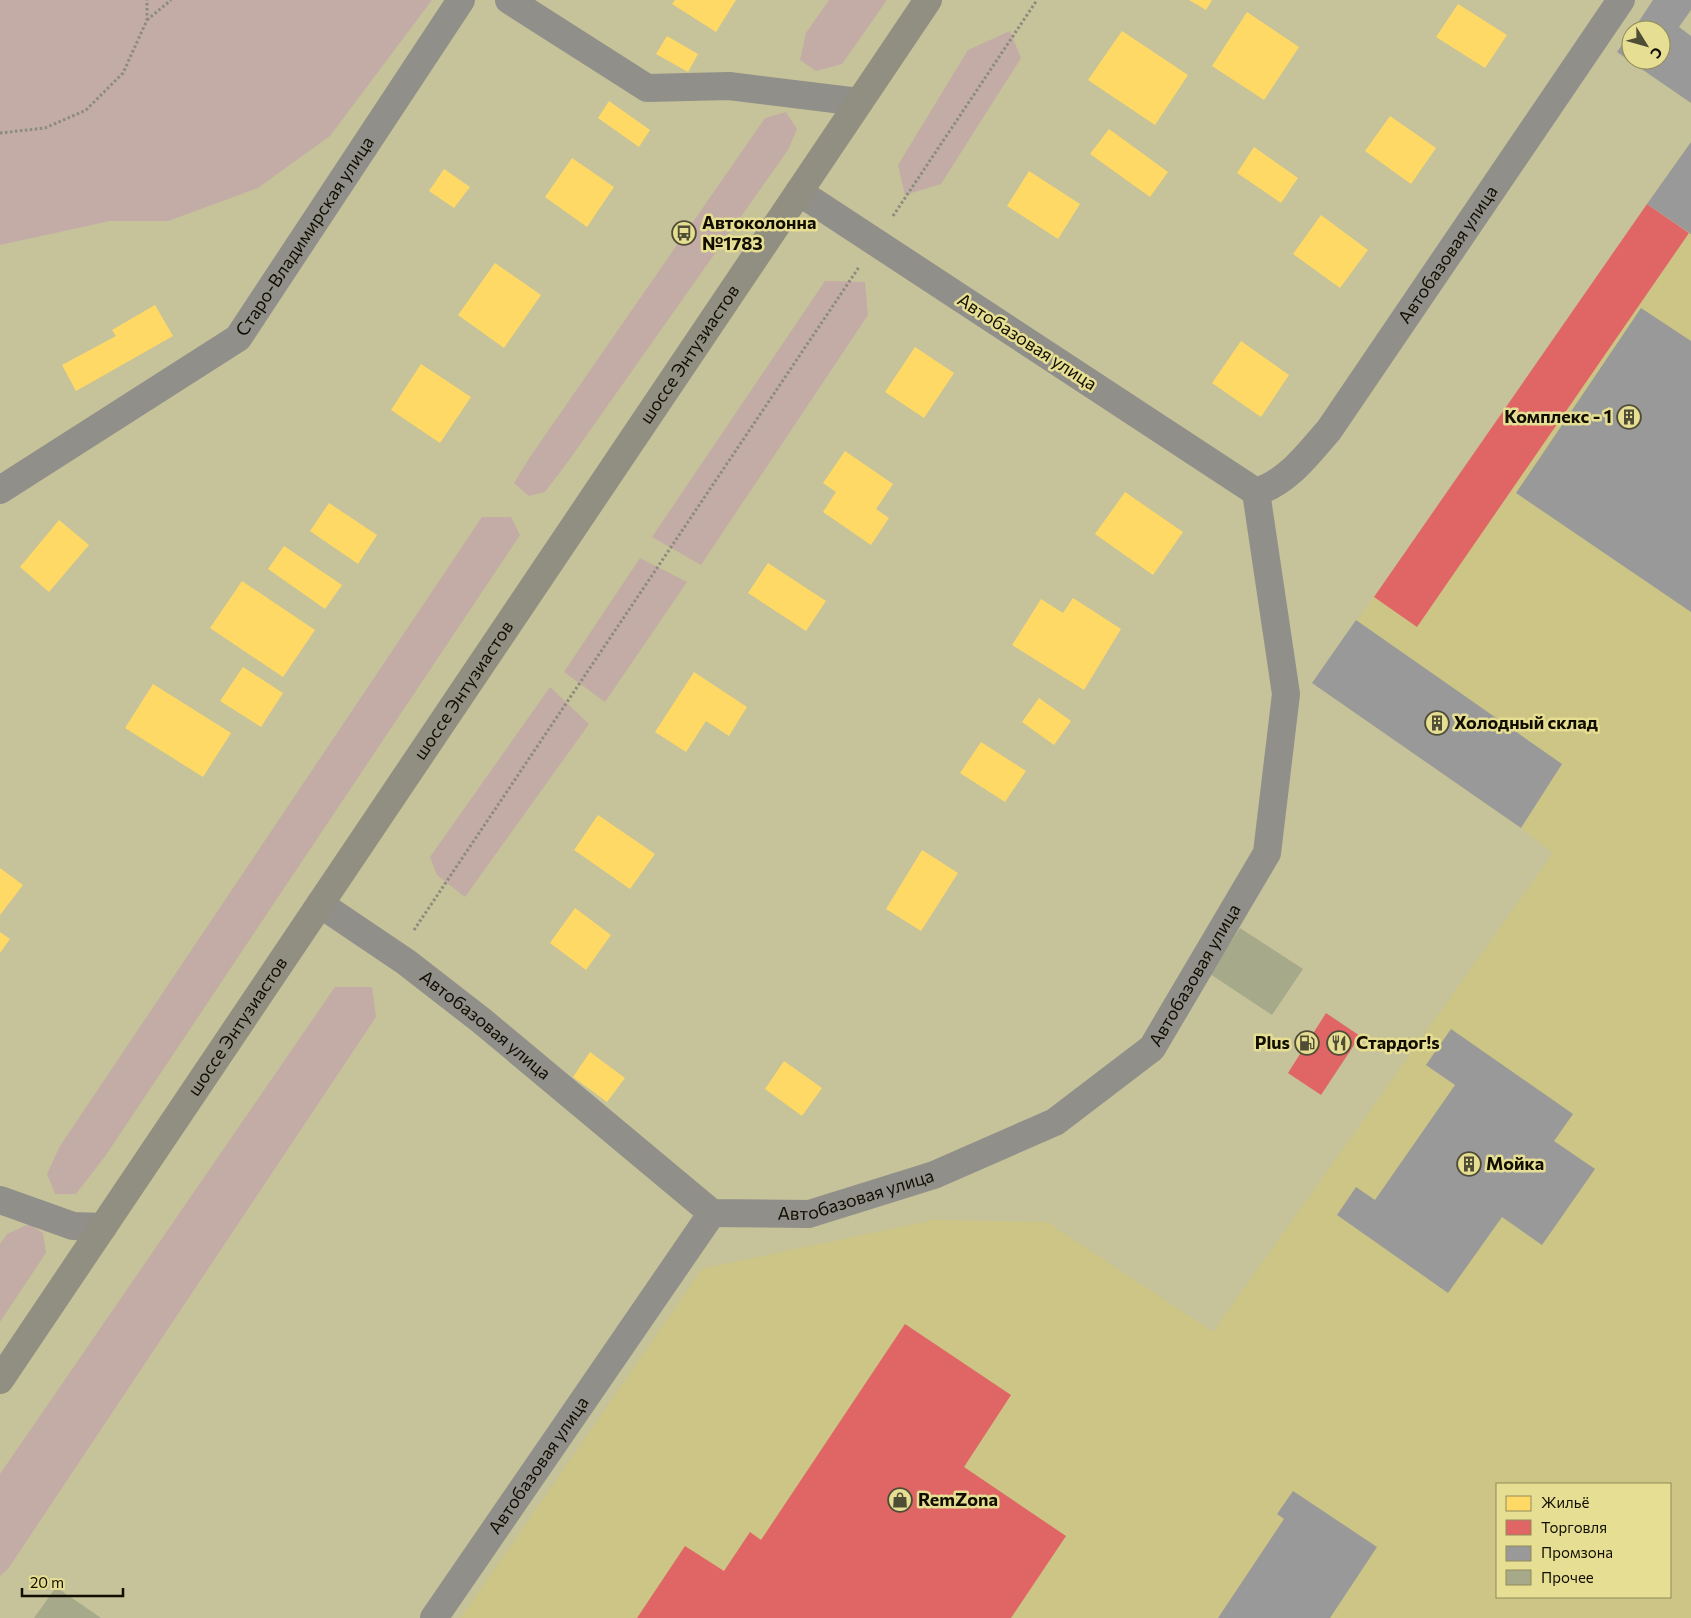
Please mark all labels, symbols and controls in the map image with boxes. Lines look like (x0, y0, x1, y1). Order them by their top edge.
north arrow (1621, 20, 1671, 70)
text: С (1647, 44, 1666, 62)
street label: Старо-Владимирская улица (230, 132, 378, 340)
street label: Автобазовая улица (1393, 181, 1502, 327)
place label: Автоколонна №1783 (702, 211, 816, 254)
bus stop icon: Автоколонна №1783 (671, 220, 697, 246)
street label: шоссе Энтузиастов (634, 280, 743, 428)
street label: Автобазовая улица (954, 288, 1101, 394)
building icon: Комплекс - 1 (1616, 404, 1642, 430)
place label: Комплекс - 1 (1504, 405, 1612, 427)
street label: шоссе Энтузиастов (408, 616, 517, 764)
building icon: Холодный склад (1424, 710, 1450, 736)
place label: Холодный склад (1454, 711, 1598, 733)
street label: Автобазовая улица (1143, 899, 1245, 1050)
street label: шоссе Энтузиастов (182, 952, 291, 1100)
street label: Автобазовая улица (416, 965, 556, 1084)
fuel station icon: Plus (1294, 1030, 1320, 1056)
restaurant icon: Стардог!s (1326, 1030, 1352, 1056)
place label: Plus (1255, 1031, 1290, 1053)
place label: Стардог!s (1356, 1031, 1440, 1053)
building icon: Мойка (1456, 1151, 1482, 1177)
place label: Мойка (1486, 1152, 1544, 1174)
street label: Автобазовая улица (777, 1164, 936, 1224)
street label: Автобазовая улица (483, 1392, 593, 1538)
legend (1496, 1483, 1671, 1598)
shop icon: RemZona (887, 1487, 913, 1513)
place label: RemZona (918, 1488, 998, 1510)
text: Жильё (1541, 1493, 1589, 1511)
text: Торговля (1541, 1518, 1607, 1536)
text: Промзона (1541, 1543, 1613, 1561)
scale bar (22, 1566, 124, 1598)
text: Прочее (1541, 1568, 1594, 1586)
text: 20 m (30, 1573, 64, 1591)

